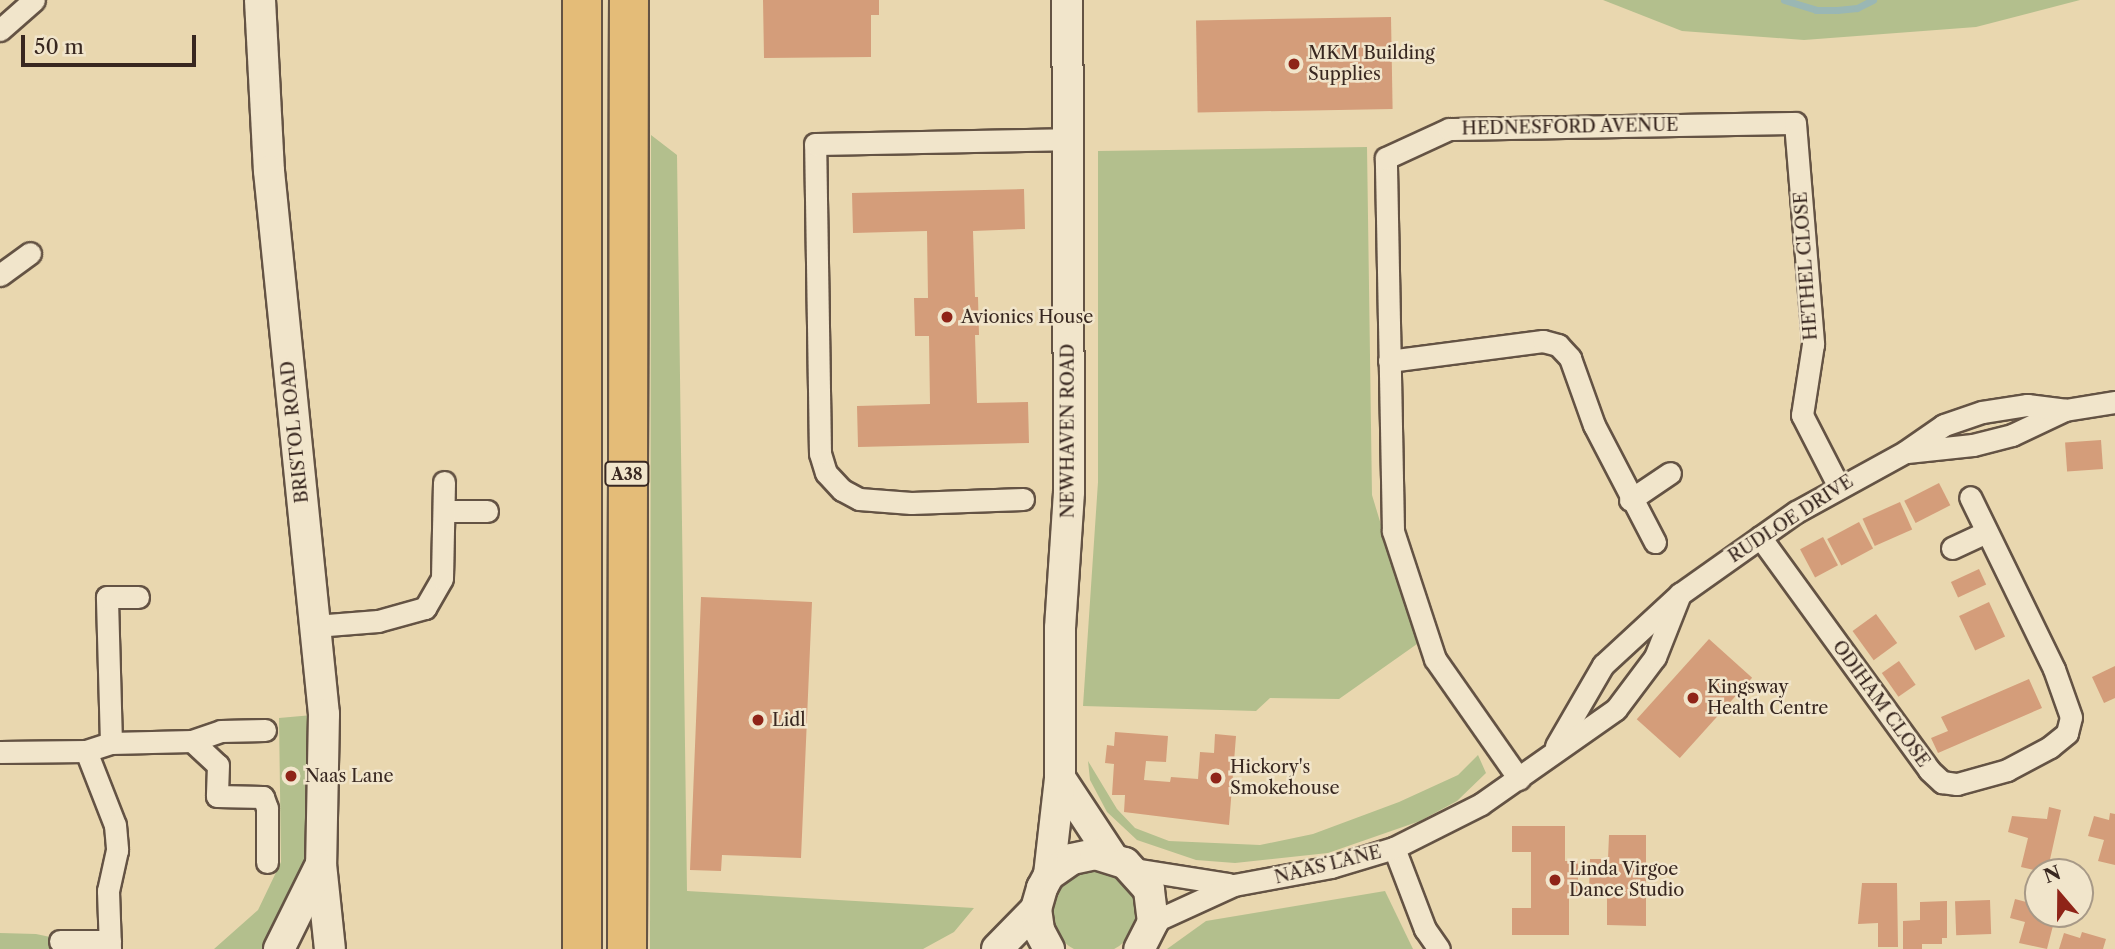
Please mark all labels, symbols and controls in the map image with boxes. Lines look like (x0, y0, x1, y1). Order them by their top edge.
scale bar (24, 21, 200, 65)
text: 50 m (34, 34, 84, 59)
place label: MKM Building Supplies (1308, 43, 1435, 86)
marker: MKM Building Supplies (1286, 56, 1302, 72)
street label: HEDNESFORD AVENUE (1461, 114, 1679, 140)
street label: HETHEL CLOSE (1790, 191, 1822, 341)
place label: Avionics House (961, 306, 1093, 328)
marker: Avionics House (939, 309, 955, 325)
street label: NEWHAVEN ROAD (1057, 344, 1079, 518)
street label: BRISTOL ROAD (277, 360, 313, 504)
road number: A38 (604, 461, 650, 486)
street label: RUDLOE DRIVE (1724, 471, 1858, 567)
street label: ODIHAM CLOSE (1828, 636, 1934, 772)
place label: Kingsway Health Centre (1707, 677, 1828, 720)
marker: Kingsway Health Centre (1685, 690, 1701, 706)
place label: Lidl (772, 709, 806, 731)
marker: Lidl (750, 712, 766, 728)
place label: Hickory's Smokehouse (1230, 757, 1340, 800)
place label: Naas Lane (305, 765, 394, 787)
marker: Naas Lane (283, 768, 299, 784)
marker: Hickory's Smokehouse (1208, 770, 1224, 786)
street label: NAAS LANE (1272, 841, 1384, 889)
north arrow (2024, 858, 2094, 928)
place label: Linda Virgoe Dance Studio (1569, 859, 1684, 902)
text: N (2041, 861, 2064, 888)
marker: Linda Virgoe Dance Studio (1547, 872, 1563, 888)

